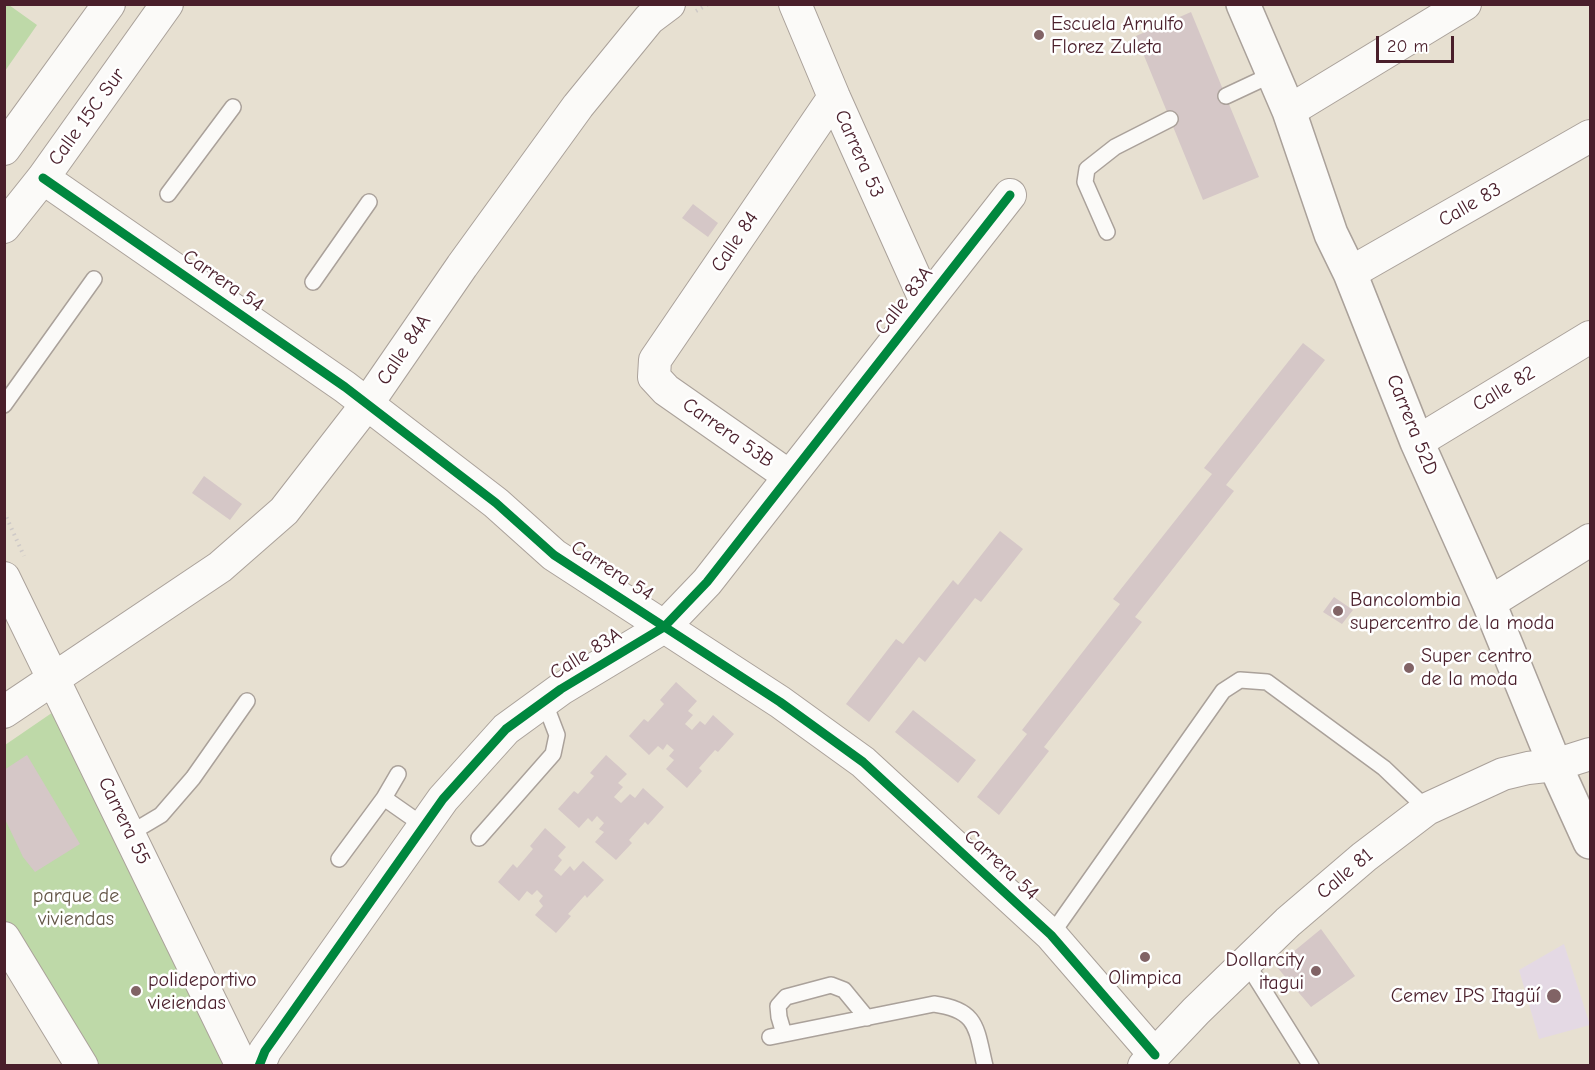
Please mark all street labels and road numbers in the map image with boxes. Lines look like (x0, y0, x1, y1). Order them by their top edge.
street label: Calle 15C Sur (44, 63, 130, 171)
street label: Carrera 53 (829, 106, 889, 202)
street label: Calle 83 (1434, 177, 1506, 233)
street label: Calle 84 (706, 207, 764, 277)
street label: Carrera 54 (178, 244, 268, 318)
street label: Calle 83A (870, 262, 938, 340)
street label: Calle 84A (372, 310, 436, 390)
street label: Calle 82 (1468, 361, 1540, 417)
street label: Carrera 52D (1381, 371, 1443, 479)
street label: Carrera 53B (678, 393, 778, 473)
street label: Carrera 54 (566, 536, 658, 606)
street label: Calle 83A (546, 623, 626, 685)
street label: Carrera 55 (93, 773, 155, 869)
street label: Carrera 54 (959, 824, 1043, 906)
street label: Calle 81 (1312, 844, 1378, 904)

